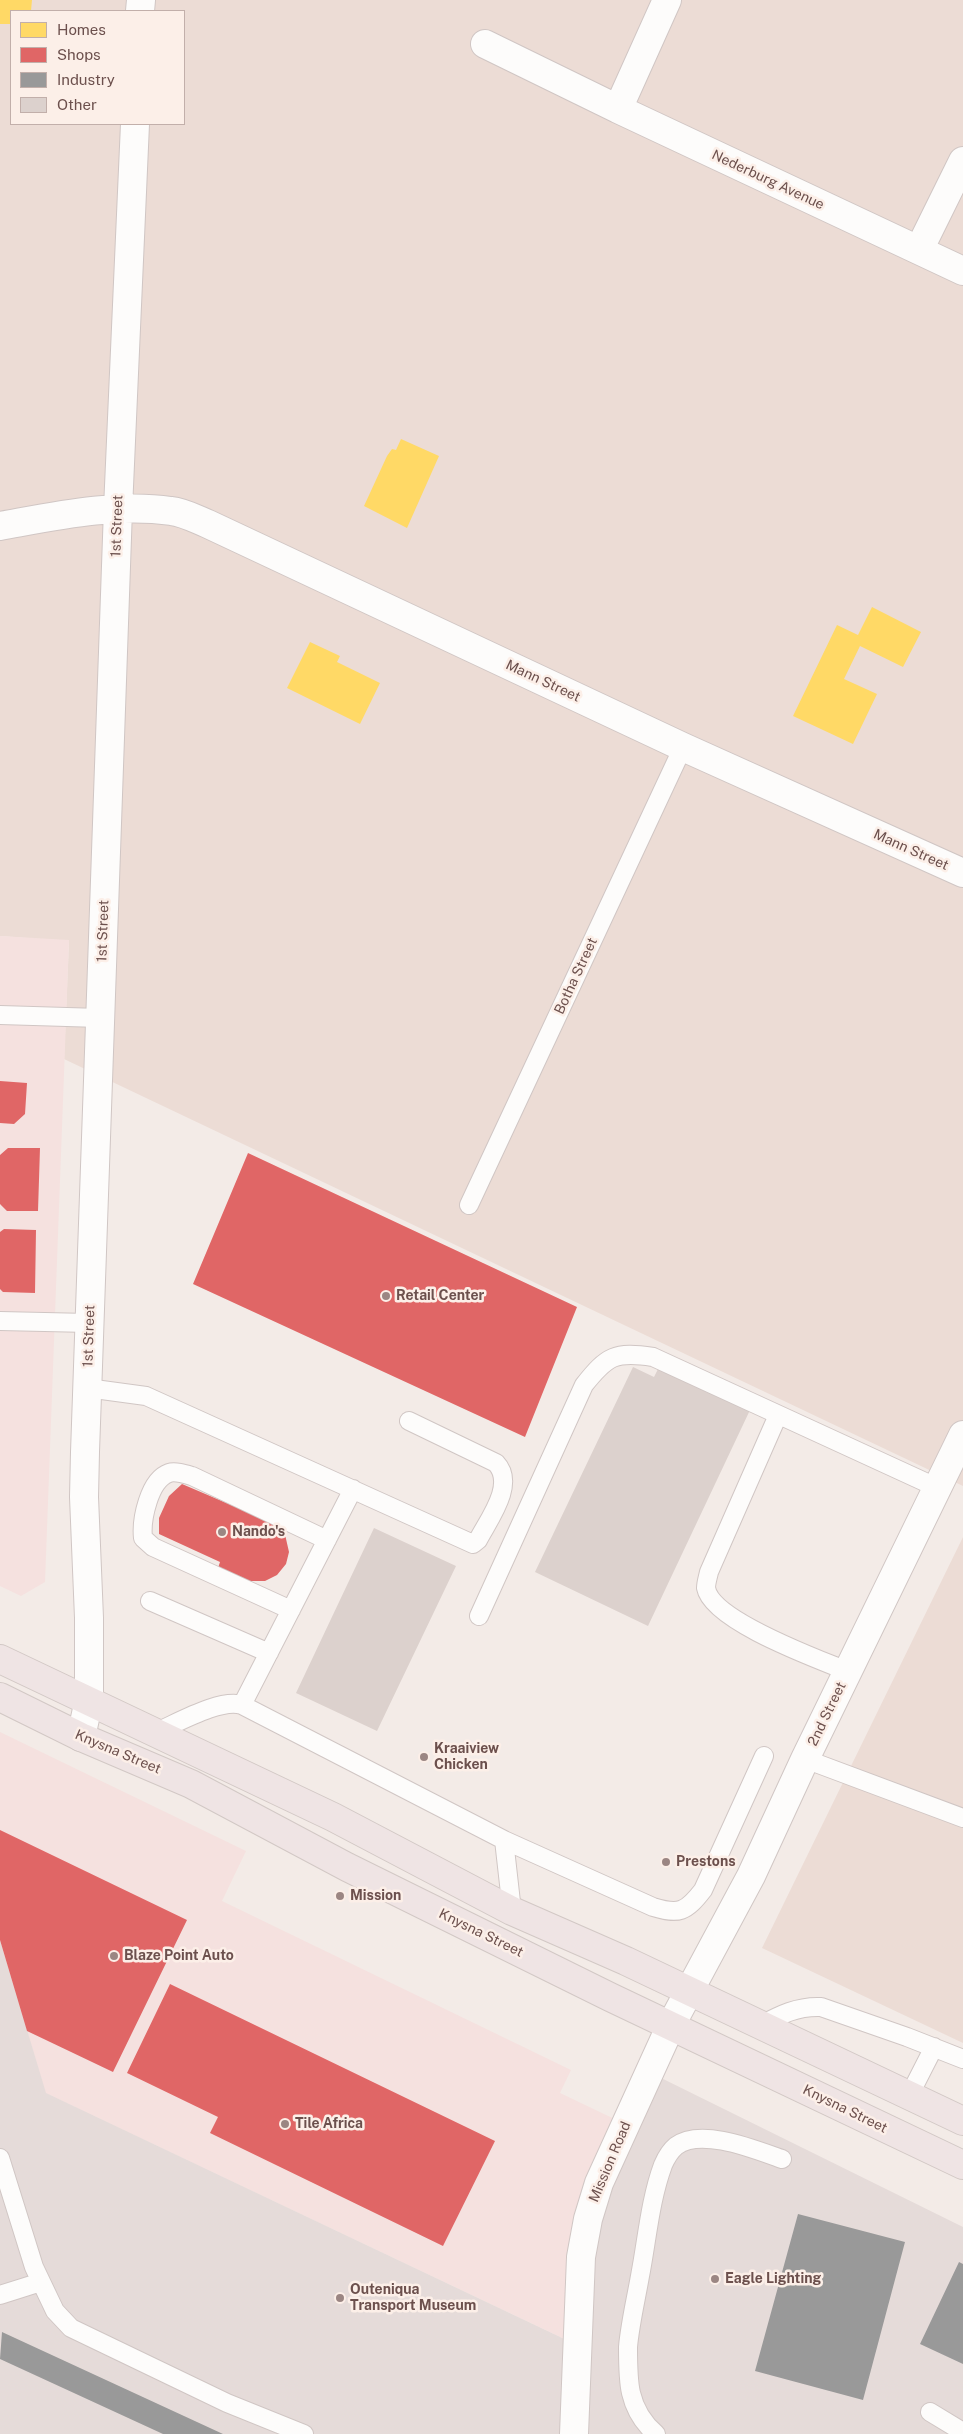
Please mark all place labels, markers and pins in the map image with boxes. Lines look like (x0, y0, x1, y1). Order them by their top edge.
place label: Retail Center (396, 1288, 484, 1304)
marker: Retail Center (380, 1290, 392, 1302)
place label: Nando's (232, 1524, 285, 1540)
marker: Nando's (216, 1526, 228, 1538)
place label: Kraaiview Chicken (434, 1741, 499, 1774)
marker: Kraaiview Chicken (418, 1751, 430, 1763)
place label: Prestons (676, 1854, 736, 1870)
marker: Prestons (660, 1856, 672, 1868)
place label: Mission (350, 1888, 401, 1904)
marker: Mission (334, 1890, 346, 1902)
place label: Blaze Point Auto (124, 1948, 234, 1964)
marker: Blaze Point Auto (108, 1950, 120, 1962)
place label: Tile Africa (295, 2116, 363, 2132)
marker: Tile Africa (279, 2118, 291, 2130)
place label: Eagle Lighting (725, 2271, 821, 2287)
marker: Eagle Lighting (709, 2273, 721, 2285)
place label: Outeniqua Transport Museum (350, 2282, 476, 2314)
marker: Outeniqua Transport Museum (334, 2292, 346, 2304)

